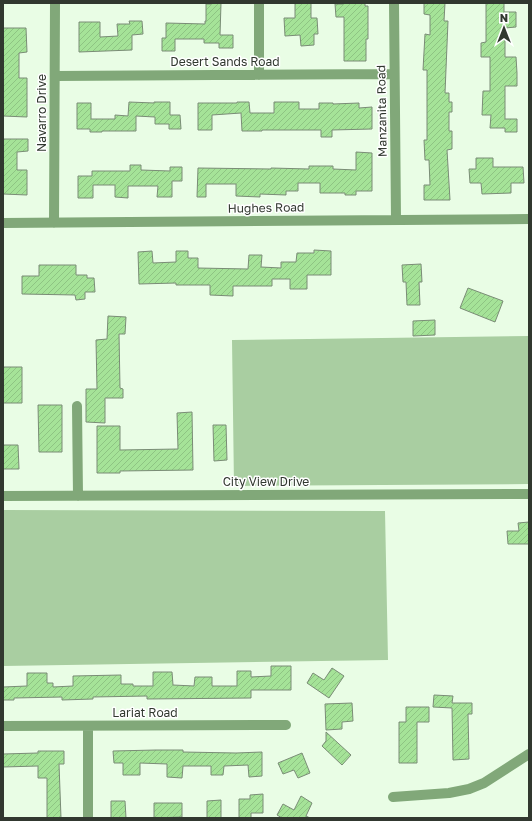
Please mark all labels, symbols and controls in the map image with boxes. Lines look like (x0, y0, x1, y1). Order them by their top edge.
north arrow (484, 8, 524, 48)
text: N (500, 11, 508, 24)
street label: Desert Sands Road (170, 54, 280, 69)
street label: Manzanita Road (373, 65, 390, 157)
street label: Navarro Drive (34, 74, 49, 152)
street label: Hughes Road (227, 199, 305, 216)
street label: City View Drive (223, 474, 309, 489)
street label: Lariat Road (112, 705, 178, 720)

